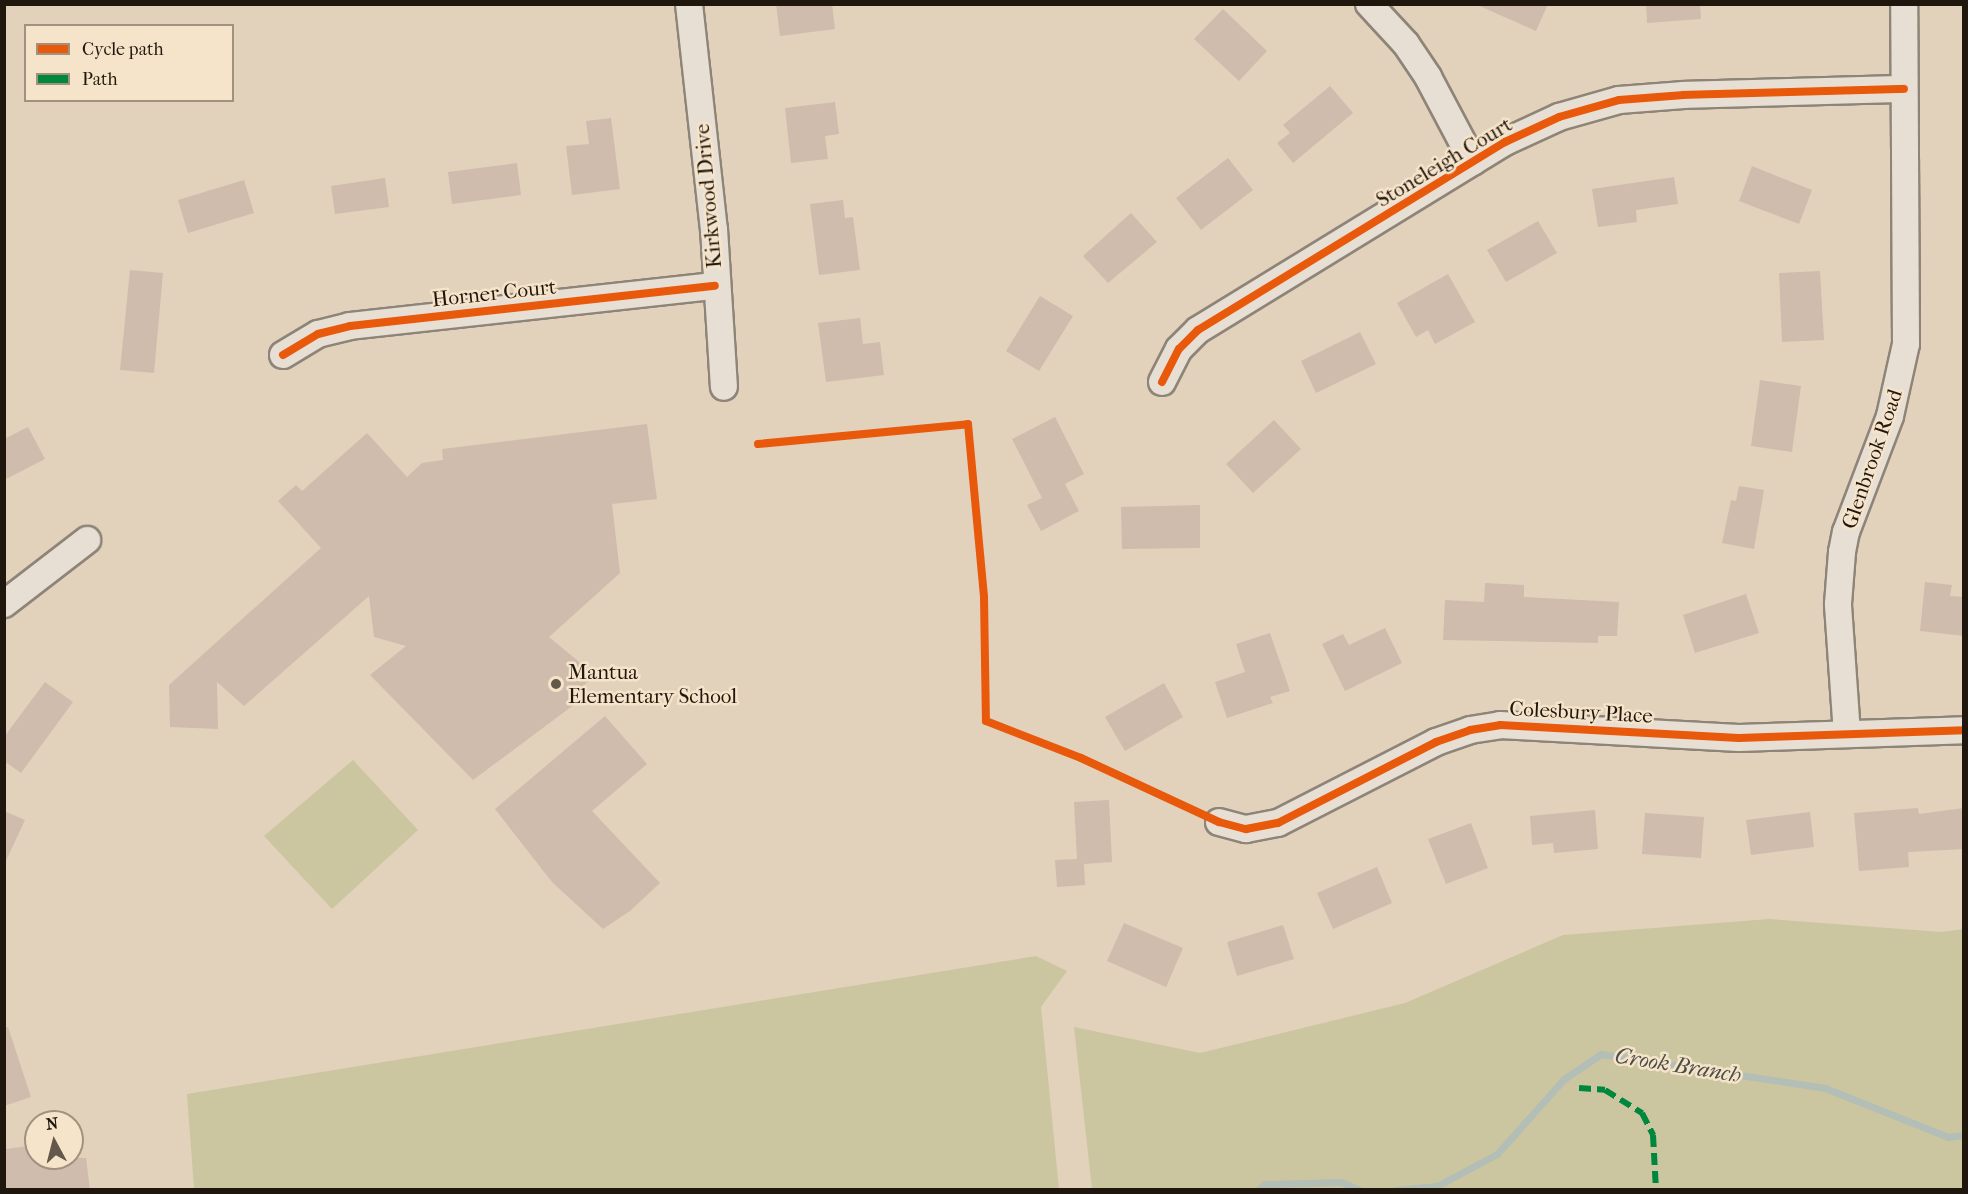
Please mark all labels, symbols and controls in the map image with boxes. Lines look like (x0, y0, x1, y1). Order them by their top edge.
legend (24, 24, 234, 102)
text: Cycle path (82, 39, 163, 60)
text: Path (82, 69, 118, 90)
street label: Stoneleigh Court (1372, 112, 1516, 212)
street label: Kirkwood Drive (689, 123, 727, 269)
street label: Horner Court (431, 274, 557, 312)
street label: Glenbrook Road (1836, 386, 1908, 532)
place label: Mantua Elementary School (568, 659, 737, 709)
marker: Mantua Elementary School (549, 677, 563, 691)
street label: Colesbury Place (1509, 696, 1653, 728)
water label: Crook Branch (1613, 1043, 1743, 1089)
north arrow (24, 1110, 84, 1170)
text: N (45, 1113, 59, 1134)

